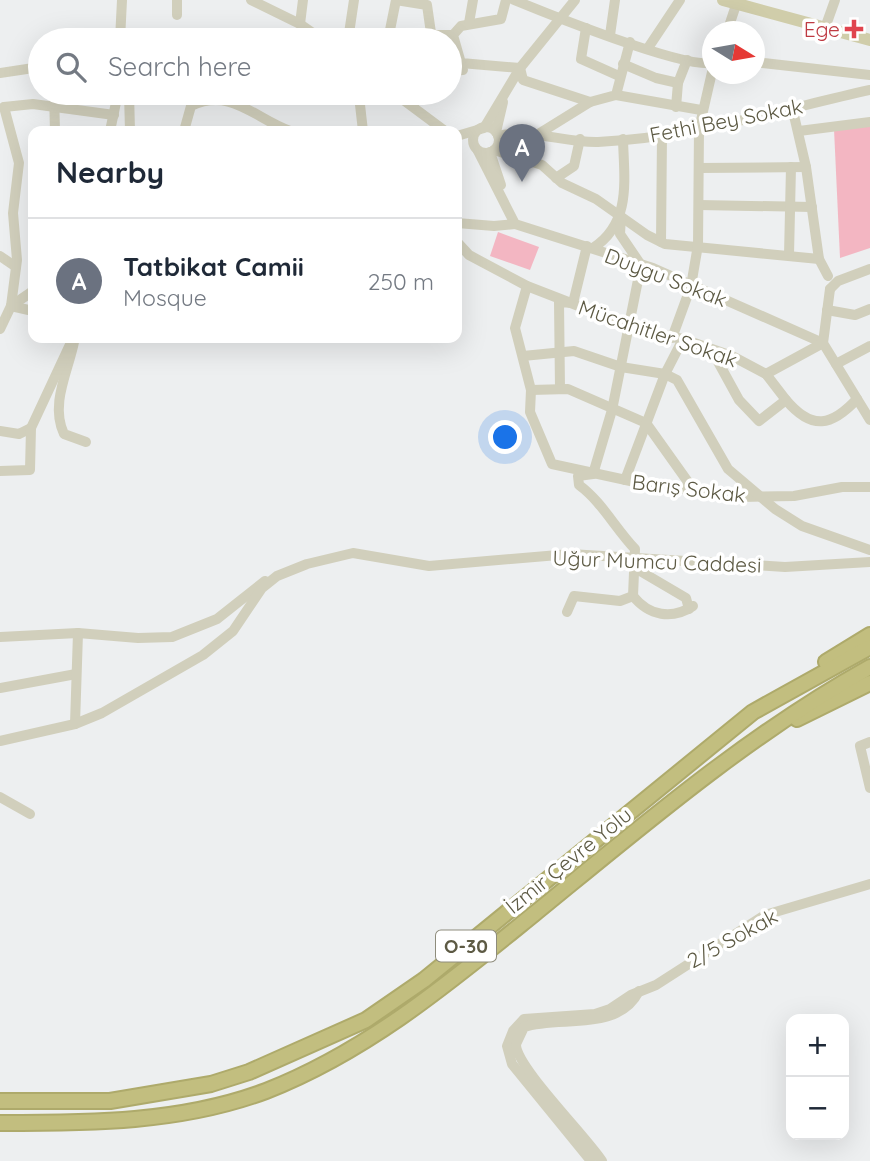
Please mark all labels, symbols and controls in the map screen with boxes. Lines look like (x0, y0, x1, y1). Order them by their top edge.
place label: Ege (804, 16, 840, 42)
north arrow (702, 21, 765, 84)
marker: Ege (846, 21, 862, 37)
search box (28, 28, 462, 105)
icon: search (52, 48, 90, 86)
text: Search here (108, 50, 252, 83)
street label: Fethi Bey Sokak (647, 92, 805, 148)
pin: A (499, 124, 545, 182)
text: Nearby (56, 153, 164, 191)
street label: Duygu Sokak (601, 242, 731, 312)
text: Tatbikat Camii (123, 250, 304, 283)
text: A (72, 267, 86, 296)
text: 250 m (368, 267, 434, 296)
text: Mosque (123, 283, 207, 312)
street label: Mücahitler Sokak (575, 294, 741, 372)
your location (488, 420, 522, 454)
street label: Barış Sokak (631, 468, 747, 508)
street label: Uğur Mumcu Caddesi (552, 544, 762, 578)
street label: İzmir Çevre Yolu (500, 801, 636, 919)
street label: 2/5 Sokak (682, 903, 782, 973)
road number: O-30 (436, 930, 496, 962)
map controls (786, 1014, 849, 1140)
button: + (786, 1014, 849, 1077)
button: − (786, 1077, 849, 1140)

